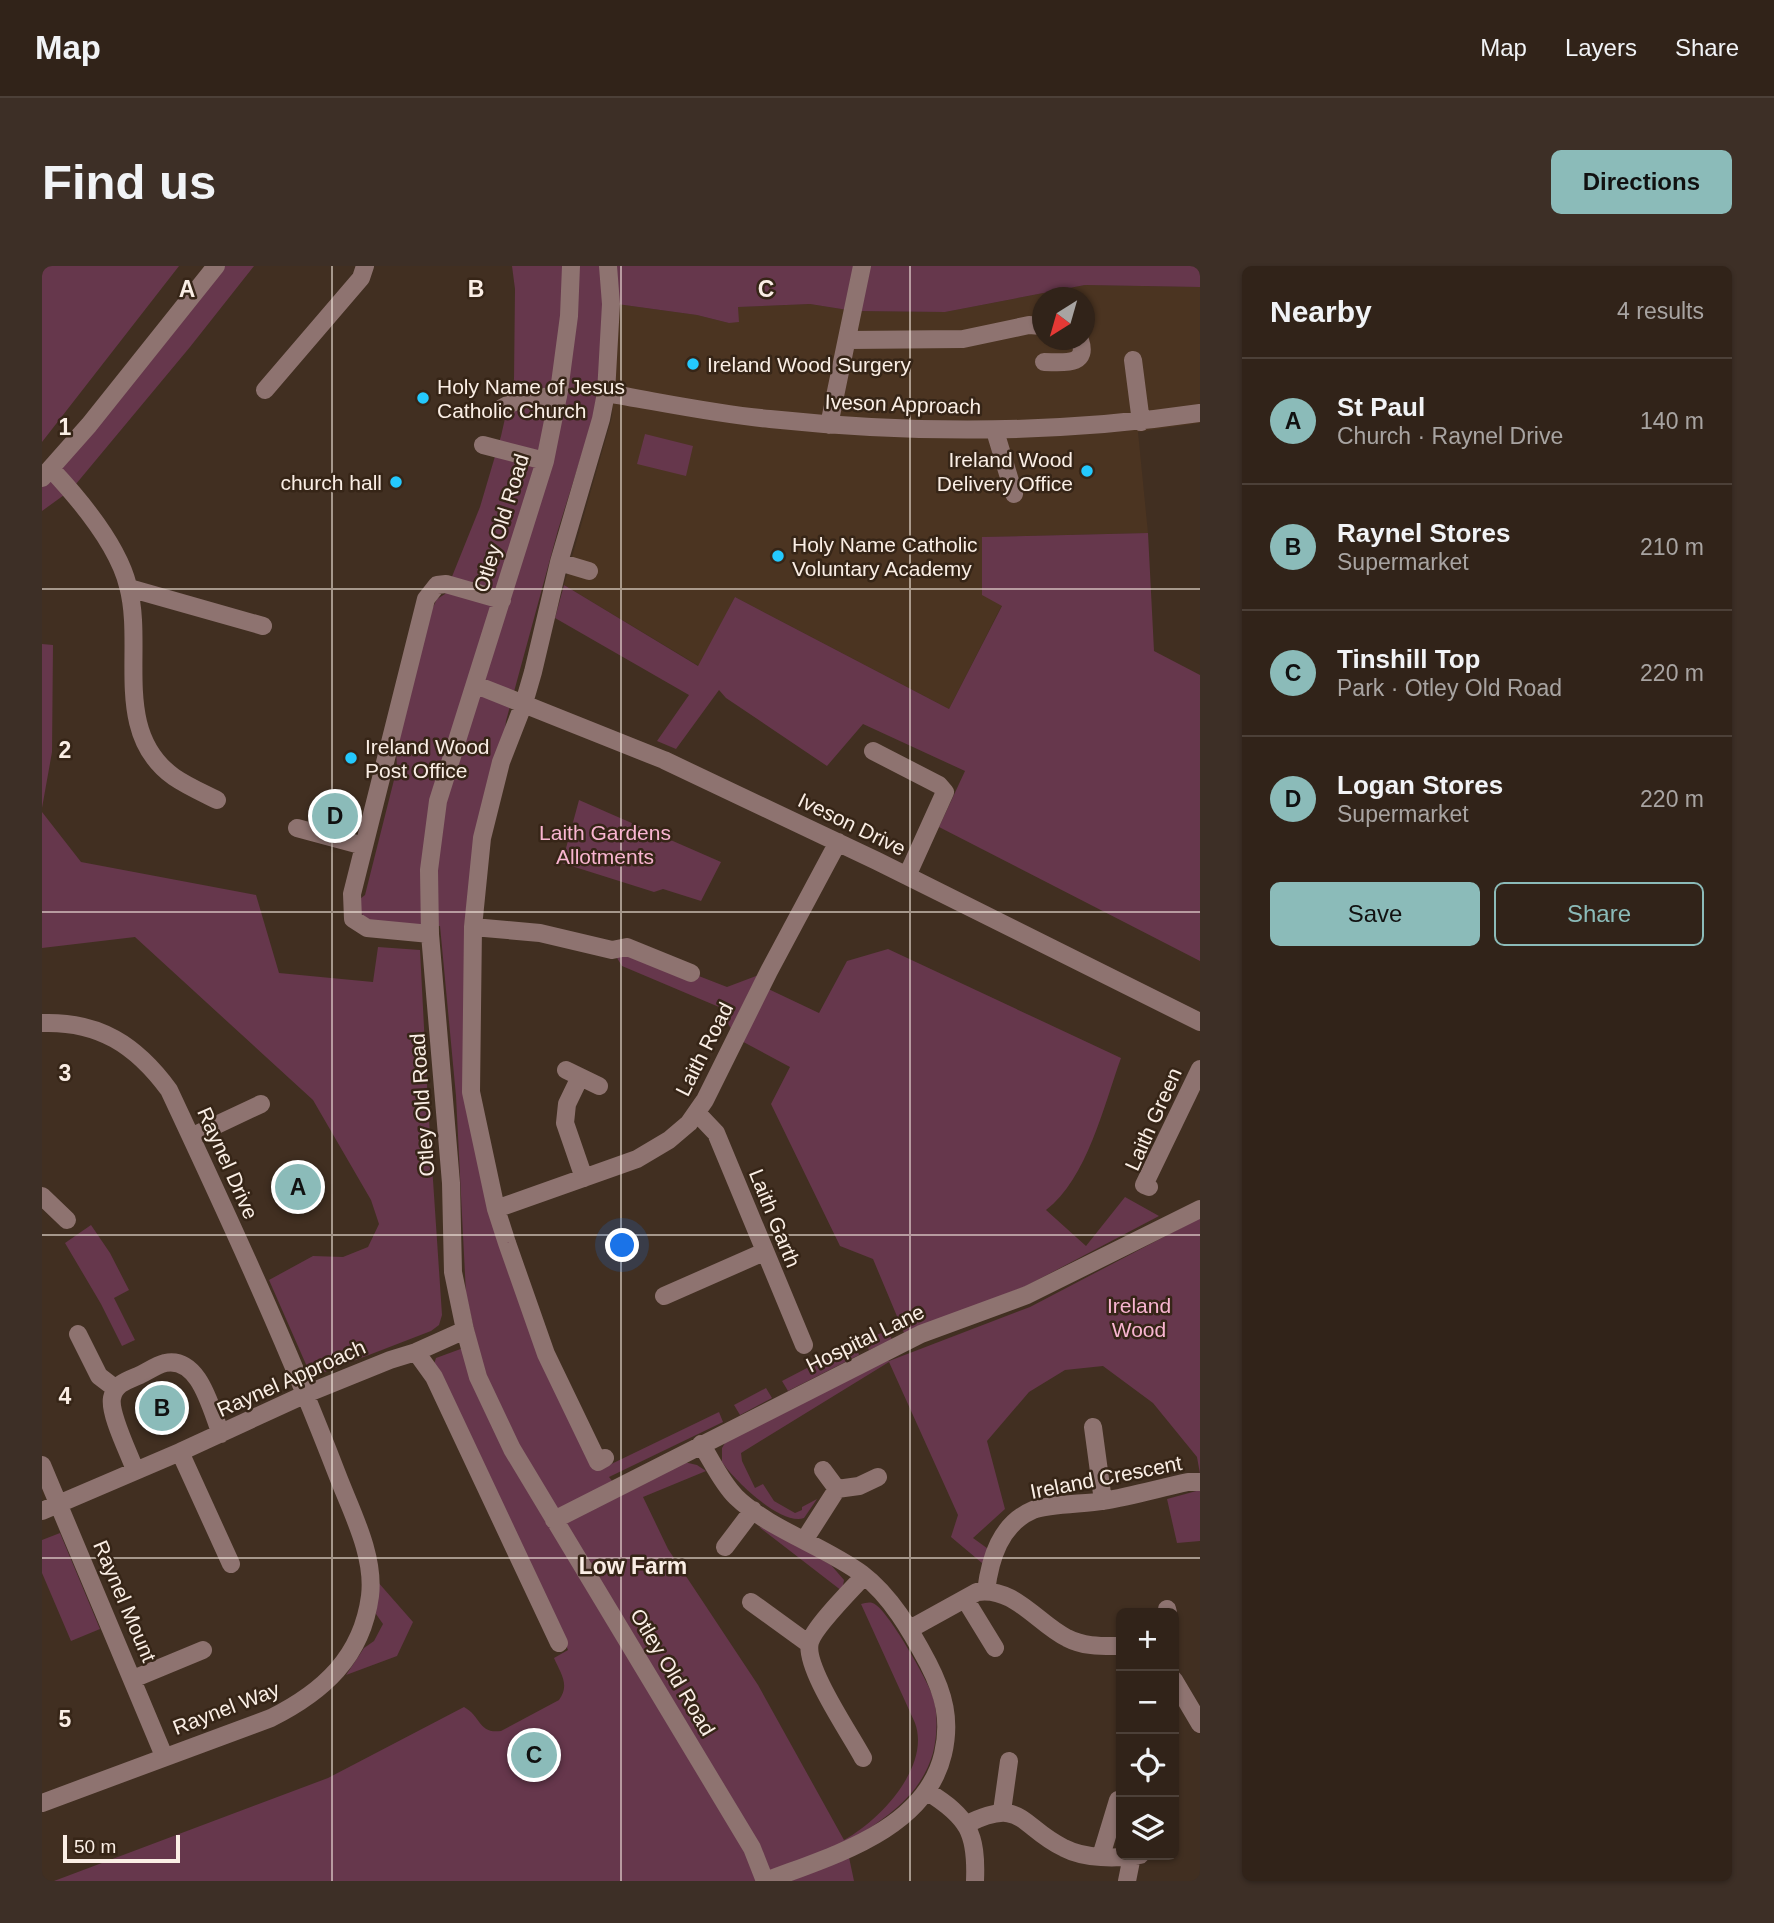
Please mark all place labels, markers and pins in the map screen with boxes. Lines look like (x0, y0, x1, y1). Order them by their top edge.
place label: Ireland Wood Surgery (707, 353, 911, 376)
marker: Ireland Wood Surgery (685, 356, 701, 372)
place label: Holy Name of Jesus Catholic Church (437, 375, 625, 422)
marker: Holy Name of Jesus Catholic Church (415, 390, 431, 406)
place label: Ireland Wood Delivery Office (937, 448, 1073, 495)
marker: Ireland Wood Delivery Office (1079, 463, 1095, 479)
place label: church hall (280, 471, 382, 494)
marker: church hall (388, 474, 404, 490)
place label: Holy Name Catholic Voluntary Academy (792, 533, 978, 580)
marker: Holy Name Catholic Voluntary Academy (770, 548, 786, 564)
place label: Ireland Wood Post Office (365, 735, 490, 782)
marker: Ireland Wood Post Office (343, 750, 359, 766)
pin: D (312, 790, 358, 842)
pin: A (275, 1161, 321, 1213)
pin: B (139, 1382, 185, 1434)
pin: C (511, 1729, 557, 1781)

